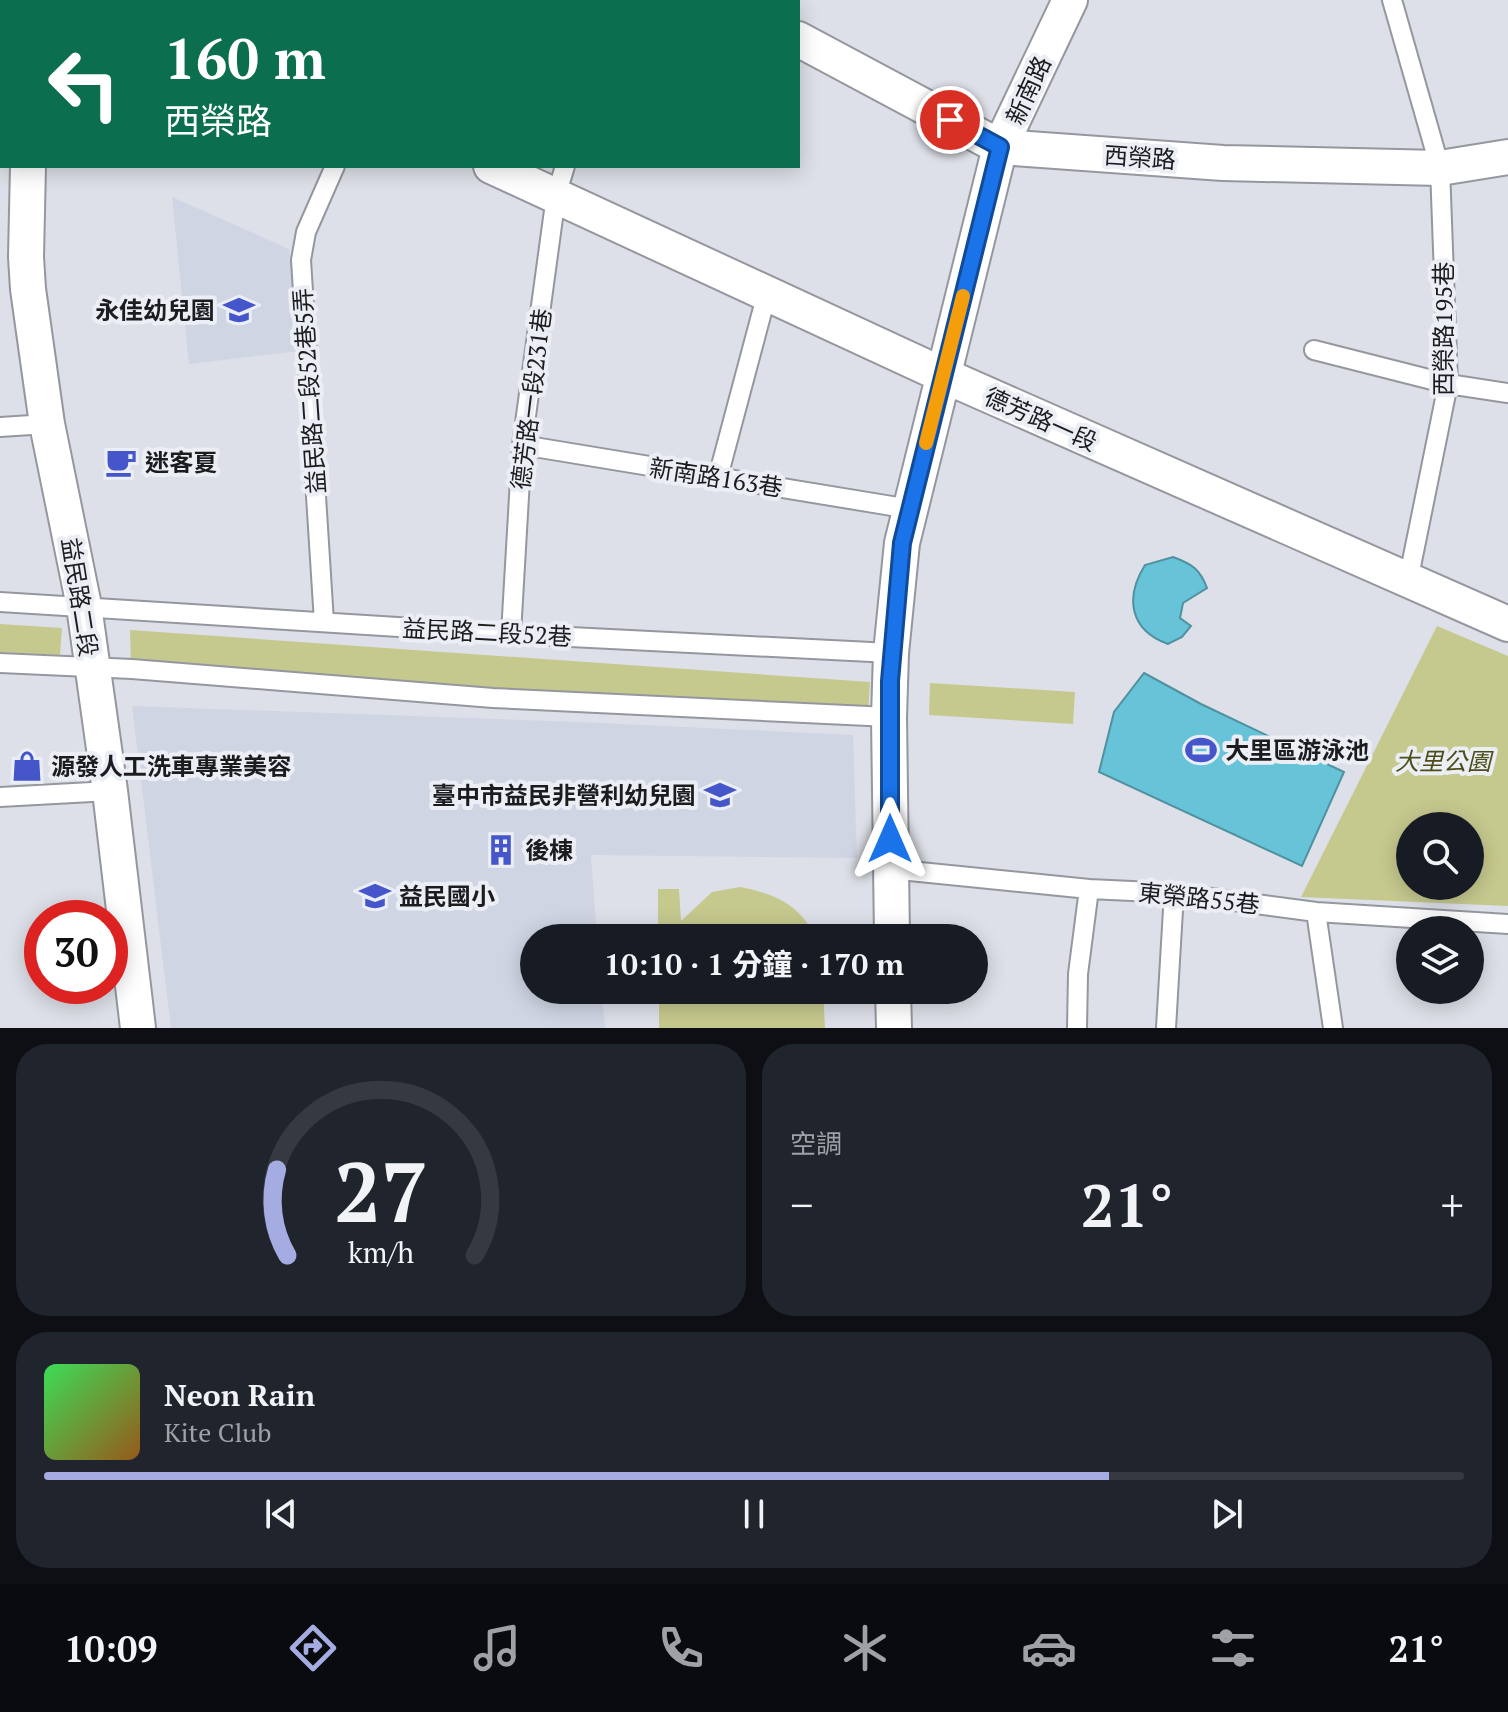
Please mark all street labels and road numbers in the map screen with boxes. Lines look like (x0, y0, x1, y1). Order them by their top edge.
street label: 新南路 (998, 51, 1058, 129)
street label: 西榮路 (1103, 139, 1177, 175)
street label: 西榮路195巷 (1427, 262, 1459, 396)
street label: 益民路二段52巷5弄 (286, 287, 332, 495)
street label: 德芳路一段231巷 (504, 307, 558, 491)
street label: 德芳路一段 (980, 380, 1102, 458)
street label: 新南路163巷 (647, 451, 785, 503)
street label: 益民路二段 (55, 535, 105, 659)
street label: 益民路二段52巷 (401, 612, 573, 652)
street label: 東榮路55巷 (1137, 876, 1261, 920)

